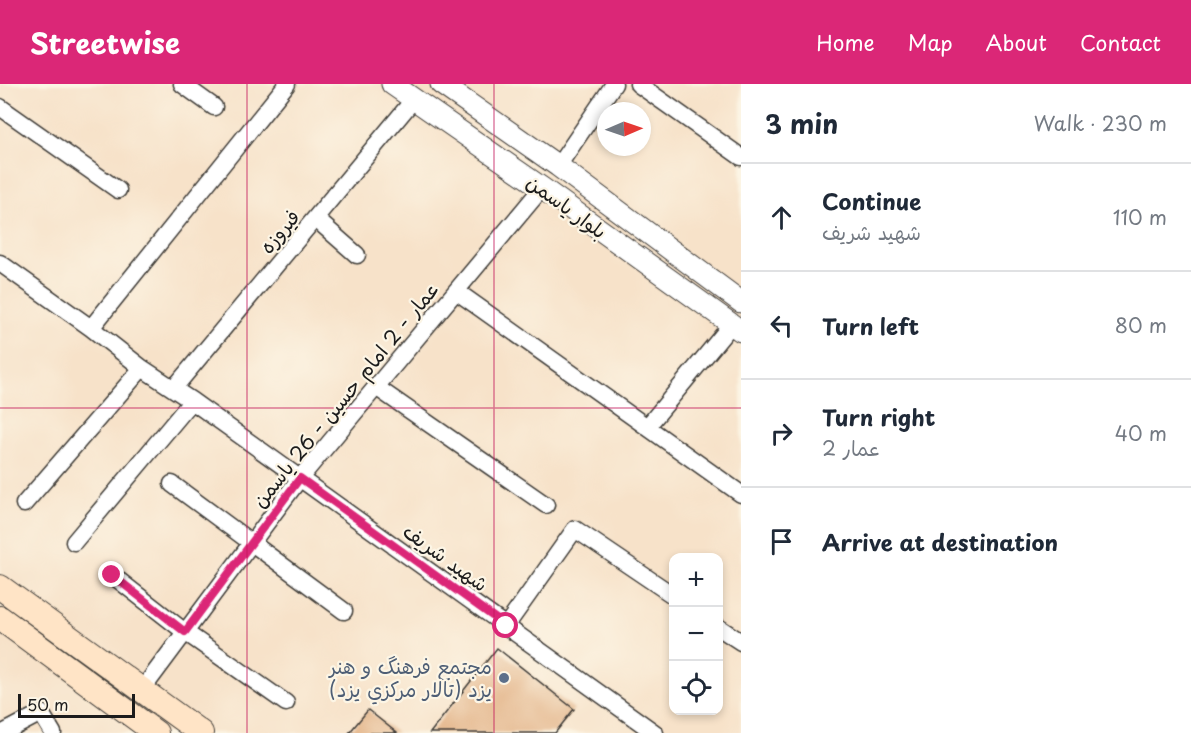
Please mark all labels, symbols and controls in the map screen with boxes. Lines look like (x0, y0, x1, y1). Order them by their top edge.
text: Streetwise (30, 21, 180, 64)
text: Home (816, 26, 875, 58)
text: Map (908, 26, 953, 58)
text: About (986, 26, 1047, 58)
text: Contact (1080, 26, 1161, 58)
north arrow (597, 102, 651, 156)
text: 3 min (765, 104, 838, 143)
text: Walk · 230 m (1034, 108, 1167, 138)
street label: بلوار یاسمن (521, 167, 613, 245)
text: Continue (822, 184, 921, 217)
icon: ahead (765, 201, 798, 234)
street label: فیروزه (252, 202, 306, 260)
text: 110 m (1113, 202, 1167, 232)
text: شهید شریف (822, 217, 921, 247)
street label: عمار - 2 امام حسین - 26 یاسمن (244, 274, 447, 514)
icon: left (765, 309, 798, 342)
text: Turn left (822, 309, 919, 342)
text: 80 m (1115, 310, 1167, 340)
text: Turn right (822, 400, 935, 433)
icon: right (765, 417, 798, 450)
text: 40 m (1115, 418, 1167, 448)
text: عمار 2 (822, 433, 881, 463)
street label: شهید شریف (397, 516, 495, 598)
icon: arrive (765, 525, 798, 558)
text: Arrive at destination (822, 525, 1058, 558)
map controls (669, 553, 723, 715)
button: + (669, 553, 723, 607)
route end (98, 561, 124, 587)
button: − (669, 607, 723, 661)
route start (492, 612, 518, 638)
place label: مجتمع فرهنگ و هنر یزد (تالار مركزي یزد) (327, 651, 492, 705)
button: locate (669, 661, 723, 715)
marker: مجتمع فرهنگ و هنر یزد (تالار مركزي یزد) (497, 671, 511, 685)
scale bar (18, 691, 135, 718)
text: 50 m (27, 692, 68, 716)

